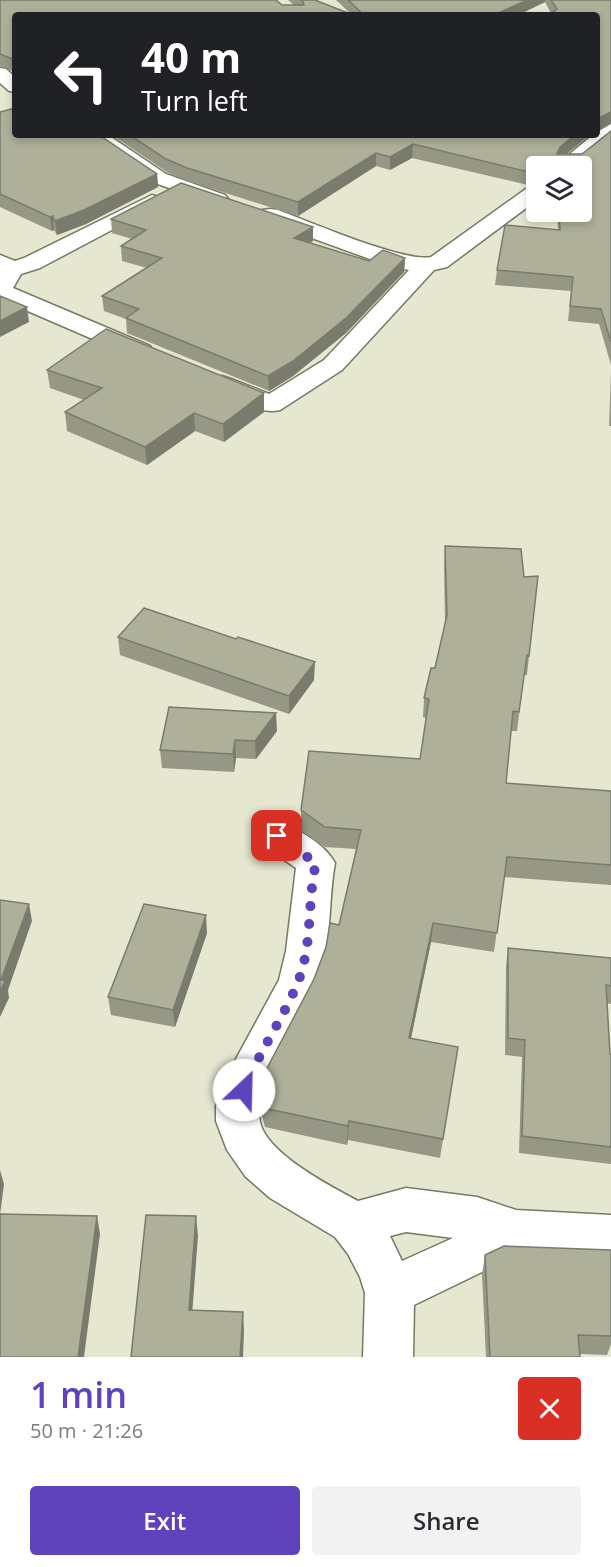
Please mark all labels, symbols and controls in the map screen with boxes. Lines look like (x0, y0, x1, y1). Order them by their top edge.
text: 40 m (141, 28, 241, 85)
icon: left (42, 36, 120, 114)
text: Turn left (141, 82, 248, 119)
map controls (526, 156, 592, 222)
button: layers (526, 156, 592, 222)
pin (251, 810, 302, 861)
icon: arrive (260, 819, 293, 852)
position arrow (212, 1058, 276, 1122)
text: 1 min (30, 1370, 127, 1419)
button: close (518, 1377, 581, 1440)
text: 50 m · 21:26 (30, 1417, 143, 1444)
button: Exit (30, 1486, 300, 1555)
button: Share (312, 1486, 581, 1555)

